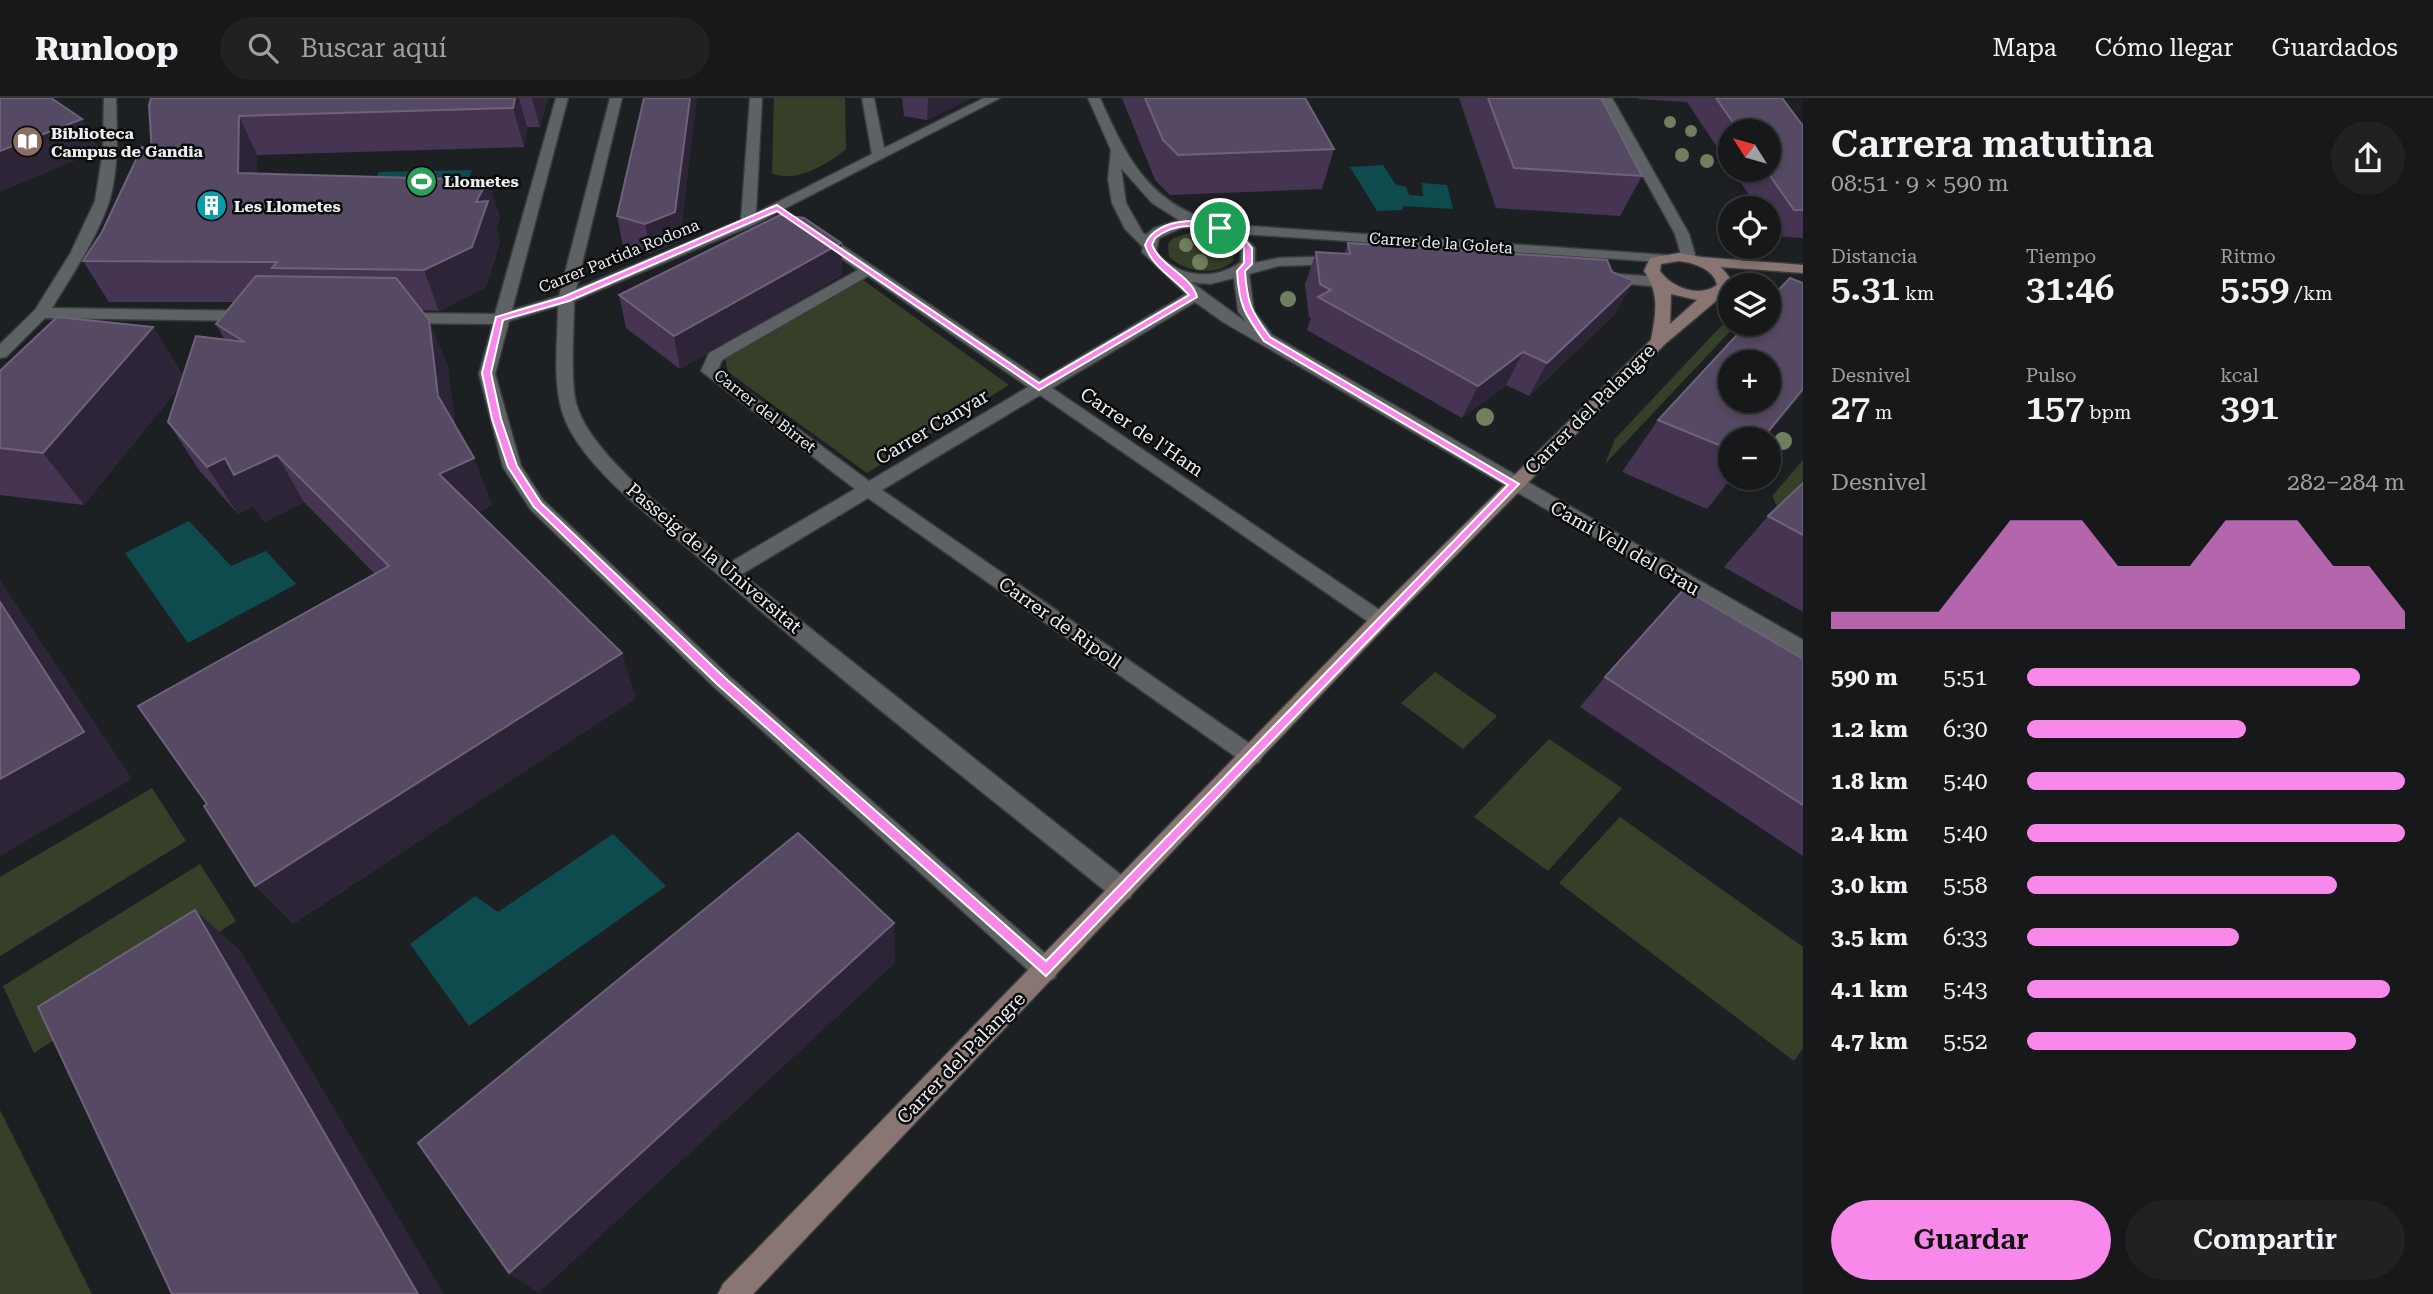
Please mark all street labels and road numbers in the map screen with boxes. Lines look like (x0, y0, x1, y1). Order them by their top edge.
street label: Carrer Partida Rodona (536, 215, 702, 297)
street label: Carrer de la Goleta (1368, 228, 1514, 258)
street label: Carrer del Palangre (1520, 339, 1660, 479)
street label: Carrer del Birret (710, 365, 820, 457)
street label: Carrer de l'Ham (1076, 382, 1208, 482)
street label: Carrer Canyar (871, 384, 993, 470)
street label: Passeig de la Universitat (622, 478, 806, 638)
street label: Camí Vell del Grau (1546, 496, 1704, 600)
street label: Carrer de Ripoll (994, 572, 1126, 674)
street label: Carrer del Palangre (892, 987, 1030, 1129)

